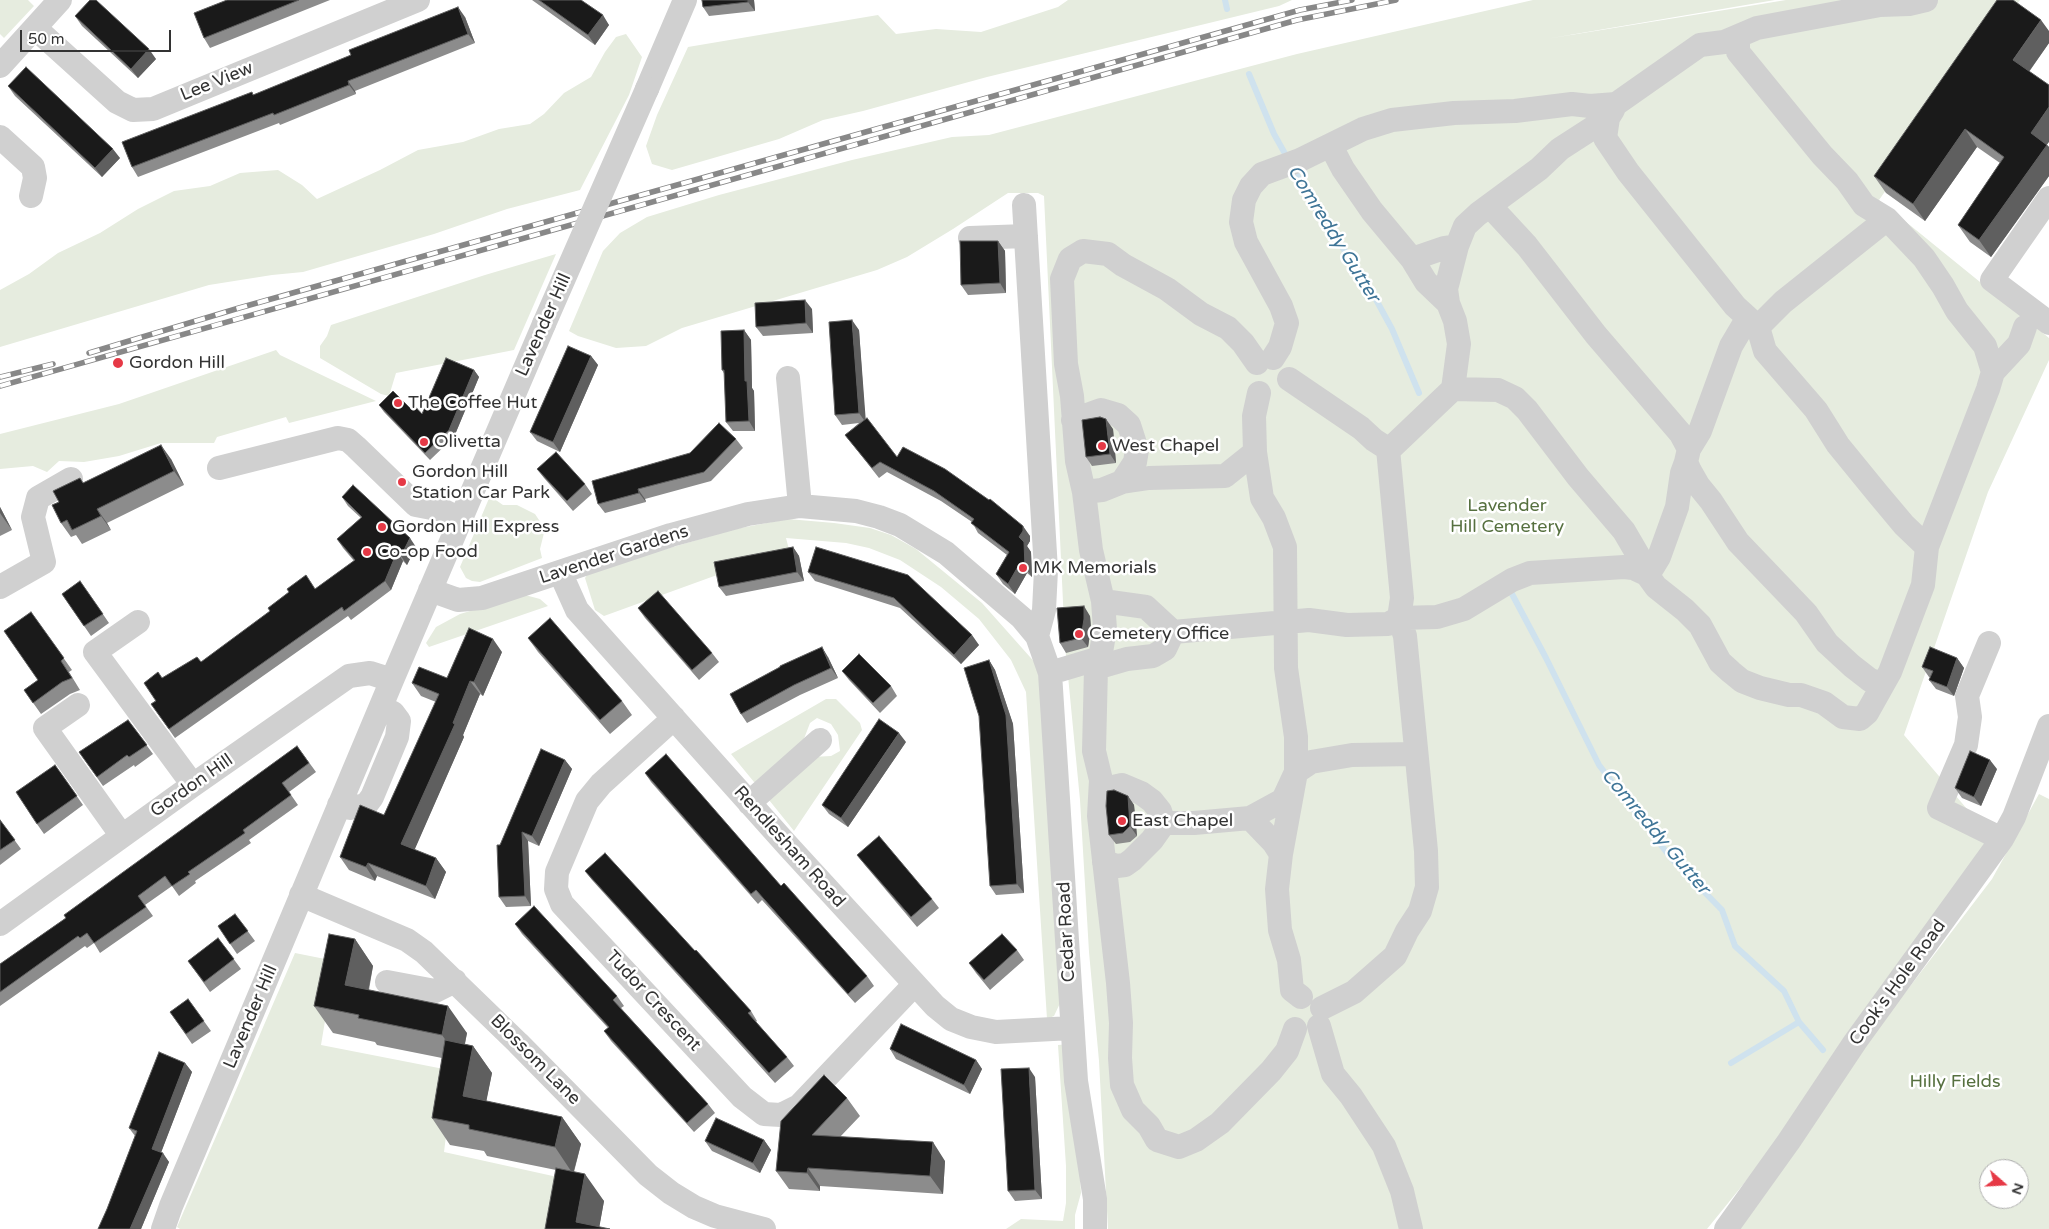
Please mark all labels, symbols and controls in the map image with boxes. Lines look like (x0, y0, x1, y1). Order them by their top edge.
scale bar (22, 20, 174, 52)
text: 50 m (28, 30, 65, 48)
street label: Lee View (177, 58, 257, 106)
water label: Comreddy Gutter (1282, 161, 1384, 307)
street label: Lavender Hill (512, 270, 576, 380)
place label: Gordon Hill (129, 352, 225, 374)
marker: Gordon Hill (111, 356, 125, 370)
place label: The Coffee Hut (408, 392, 537, 414)
marker: The Coffee Hut (392, 397, 404, 409)
place label: Olivetta (434, 431, 501, 453)
place label: West Chapel (1112, 435, 1219, 457)
marker: Olivetta (418, 436, 430, 448)
marker: West Chapel (1096, 440, 1108, 452)
place label: Gordon Hill Station Car Park (412, 461, 550, 504)
marker: Gordon Hill Station Car Park (396, 476, 408, 488)
park label: Lavender Hill Cemetery (1450, 495, 1564, 538)
place label: Gordon Hill Express (392, 516, 559, 538)
marker: Gordon Hill Express (376, 521, 388, 533)
street label: Lavender Gardens (537, 521, 691, 589)
place label: Co-op Food (377, 541, 478, 563)
marker: Co-op Food (361, 546, 373, 558)
place label: MK Memorials (1033, 557, 1157, 579)
marker: MK Memorials (1017, 562, 1029, 574)
place label: Cemetery Office (1089, 623, 1229, 645)
marker: Cemetery Office (1073, 628, 1085, 640)
street label: Gordon Hill (146, 750, 238, 822)
water label: Comreddy Gutter (1596, 764, 1714, 900)
street label: Rendlesham Road (729, 782, 849, 912)
place label: East Chapel (1132, 810, 1233, 832)
marker: East Chapel (1116, 815, 1128, 827)
street label: Cedar Road (1054, 881, 1080, 983)
street label: Cook's Hole Road (1845, 916, 1951, 1050)
street label: Tudor Crescent (601, 946, 705, 1056)
street label: Lavender Hill (219, 962, 283, 1072)
street label: Blossom Lane (485, 1010, 585, 1110)
park label: Hilly Fields (1909, 1071, 2001, 1093)
north arrow (1979, 1159, 2029, 1209)
text: N (2008, 1181, 2028, 1197)

